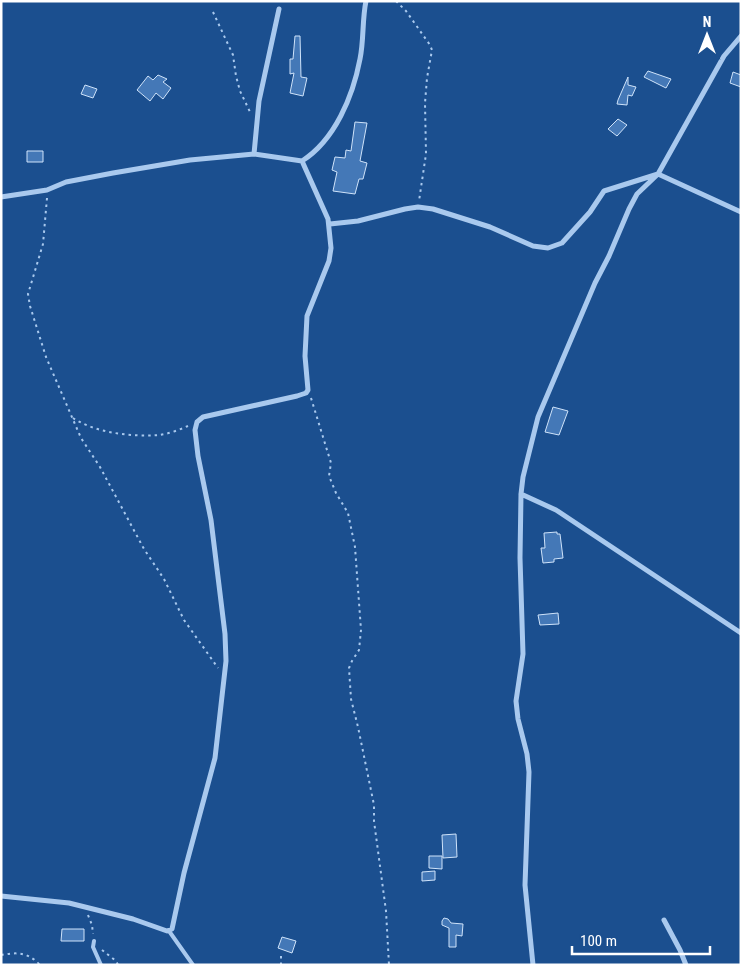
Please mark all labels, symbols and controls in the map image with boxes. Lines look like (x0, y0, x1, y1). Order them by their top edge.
north arrow (682, 10, 732, 60)
text: N (703, 14, 711, 30)
scale bar (572, 924, 710, 956)
text: 100 m (580, 932, 617, 950)

